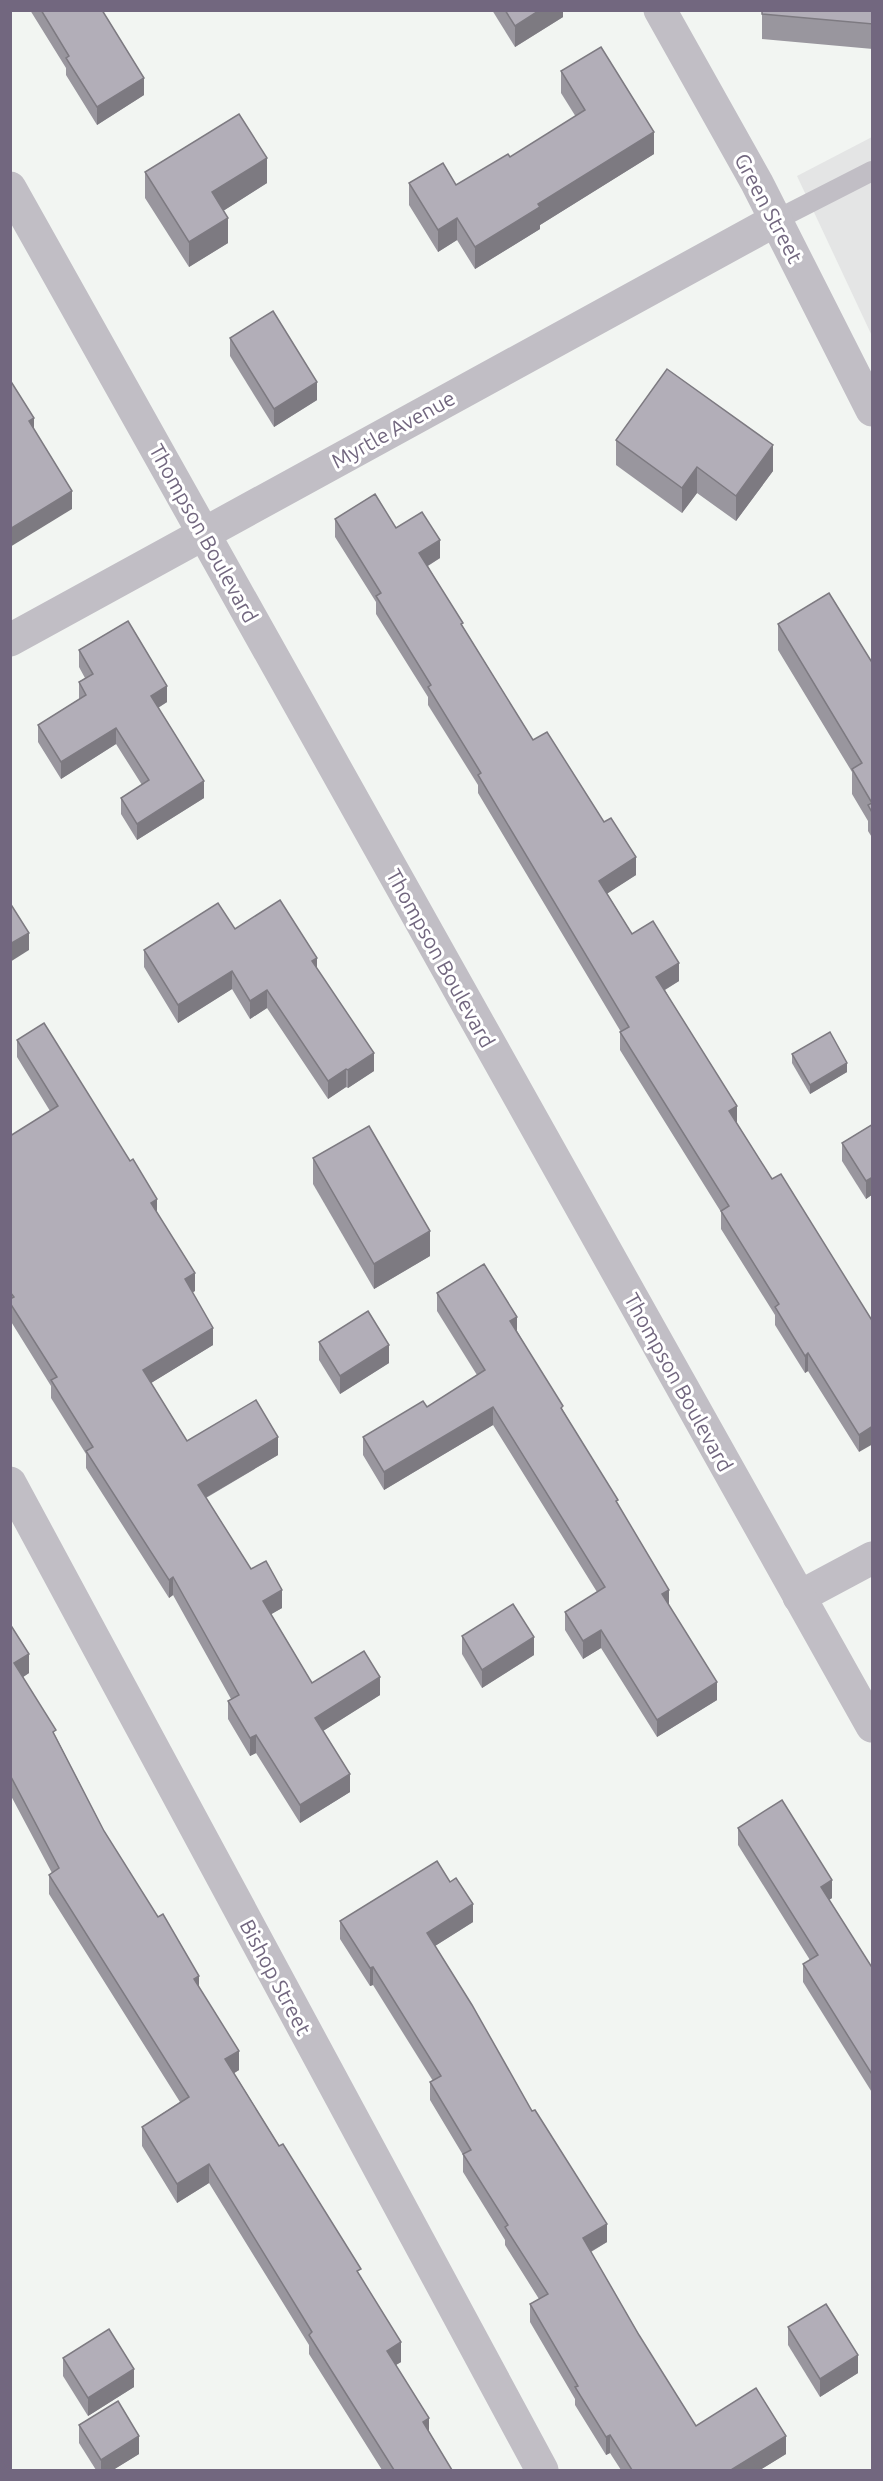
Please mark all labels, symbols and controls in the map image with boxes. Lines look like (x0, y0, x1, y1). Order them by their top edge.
street label: Green Street (730, 149, 808, 267)
street label: Myrtle Avenue (327, 385, 459, 473)
street label: Thompson Boulevard (145, 439, 263, 627)
street label: Thompson Boulevard (382, 864, 500, 1052)
street label: Thompson Boulevard (620, 1288, 738, 1476)
street label: Bishop Street (235, 1915, 317, 2039)

